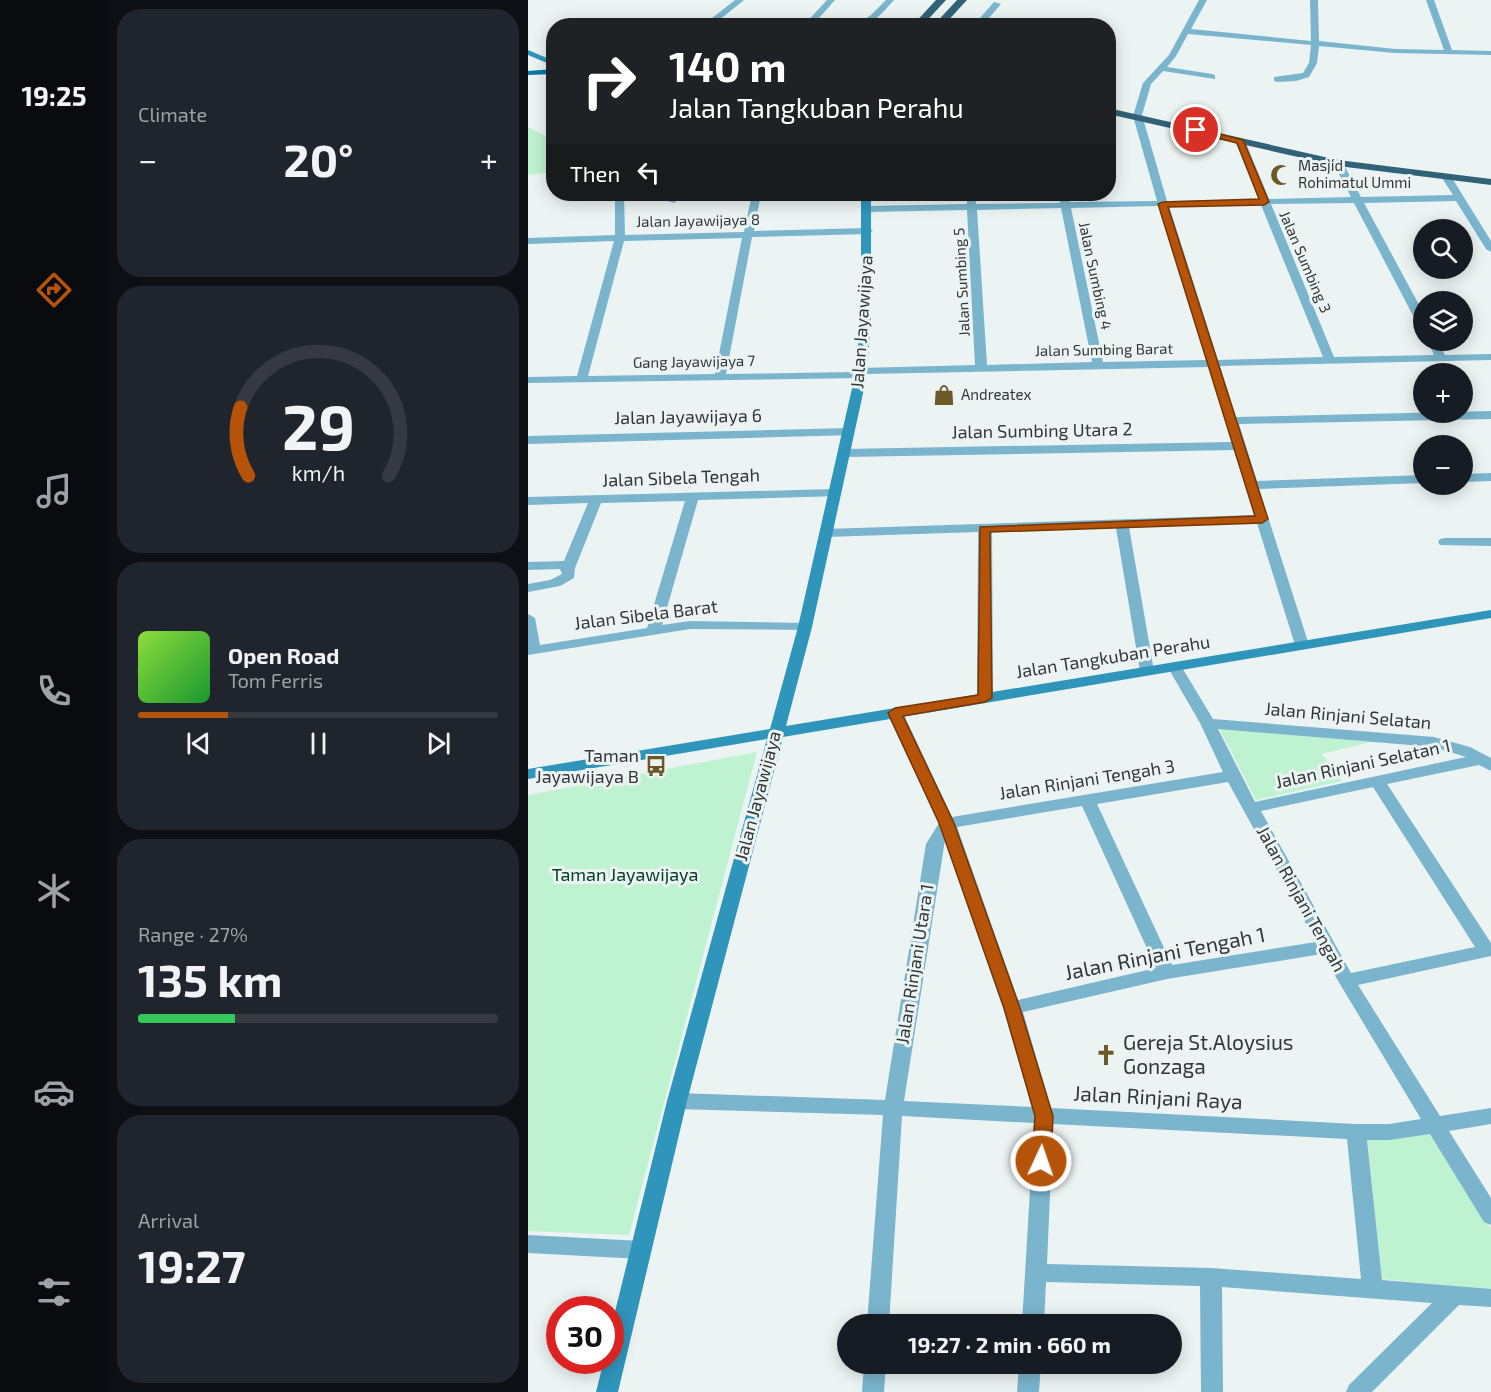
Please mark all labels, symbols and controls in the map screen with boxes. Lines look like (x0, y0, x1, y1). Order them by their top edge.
text: 140 m (669, 40, 786, 90)
icon: right (570, 42, 648, 120)
text: 19:25 (21, 79, 87, 111)
text: Jalan Tangkuban Perahu (669, 91, 964, 123)
text: Climate (138, 102, 207, 126)
pin (1170, 104, 1221, 155)
icon: arrive (1179, 113, 1212, 146)
text: 20° (284, 132, 354, 186)
text: − (138, 139, 157, 179)
text: + (480, 139, 498, 179)
icon: left (632, 156, 665, 189)
place label: Masjid Rohimatul Ummi (1298, 156, 1411, 191)
text: Then (570, 160, 620, 186)
mosque icon: Masjid Rohimatul Ummi (1269, 163, 1293, 187)
street label: Jalan Sumbing 3 (1276, 208, 1336, 315)
street label: Jalan Jayawijaya 8 (636, 210, 760, 231)
map controls (1413, 219, 1473, 495)
button: search (1413, 219, 1473, 279)
street label: Jalan Sumbing 4 (1076, 220, 1116, 332)
street label: Jalan Sumbing 5 (949, 227, 973, 337)
street label: Jalan Jayawijaya (845, 254, 877, 389)
icon: directions (33, 269, 75, 311)
button: layers (1413, 291, 1473, 351)
street label: Jalan Sumbing Barat (1035, 339, 1174, 359)
street label: Gang Jayawijaya 7 (633, 351, 756, 372)
button: + (1413, 363, 1473, 423)
shop icon: Andreatex (932, 383, 956, 407)
place label: Andreatex (961, 385, 1032, 403)
text: 29 (281, 389, 355, 464)
street label: Jalan Jayawijaya 6 (614, 404, 762, 428)
street label: Jalan Sumbing Utara 2 (951, 417, 1133, 443)
button: − (1413, 435, 1473, 495)
text: km/h (291, 461, 345, 486)
street label: Jalan Sibela Tengah (602, 463, 760, 491)
icon: music (33, 470, 75, 512)
street label: Jalan Sibela Barat (573, 594, 719, 634)
street label: Jalan Tangkuban Perahu (1014, 630, 1212, 682)
text: Open Road (228, 642, 340, 668)
text: Tom Ferris (228, 668, 323, 692)
icon: phone (33, 670, 75, 712)
street label: Jalan Rinjani Selatan (1264, 697, 1432, 733)
icon: previous (182, 727, 215, 760)
icon: pause (302, 727, 335, 760)
icon: next (422, 727, 455, 760)
street label: Jalan Jayawijaya (729, 728, 785, 863)
street label: Jalan Rinjani Selatan 1 (1273, 734, 1452, 792)
place label: Taman Jayawijaya B (536, 744, 639, 787)
bus stop icon: Taman Jayawijaya B (644, 754, 668, 778)
street label: Jalan Rinjani Tengah 3 (997, 754, 1176, 804)
street label: Jalan Rinjani Tengah (1253, 822, 1351, 975)
park label: Taman Jayawijaya (552, 863, 698, 885)
icon: climate (33, 870, 75, 912)
street label: Jalan Rinjani Utara 1 (890, 882, 938, 1046)
street label: Jalan Rinjani Tengah 1 (1062, 921, 1267, 985)
text: Range · 27% (138, 922, 248, 946)
text: 135 km (138, 952, 282, 1006)
place label: Gereja St.Aloysius Gonzaga (1123, 1029, 1294, 1078)
church icon: Gereja St.Aloysius Gonzaga (1094, 1043, 1118, 1067)
icon: car (33, 1071, 75, 1113)
street label: Jalan Rinjani Raya (1073, 1080, 1243, 1114)
position arrow (1009, 1129, 1073, 1193)
text: Arrival (138, 1208, 199, 1232)
text: 19:27 (138, 1238, 245, 1292)
icon: filters (33, 1271, 75, 1313)
speed limit sign: 30 (546, 1296, 624, 1374)
text: 19:27 · 2 min · 660 m (908, 1331, 1111, 1357)

